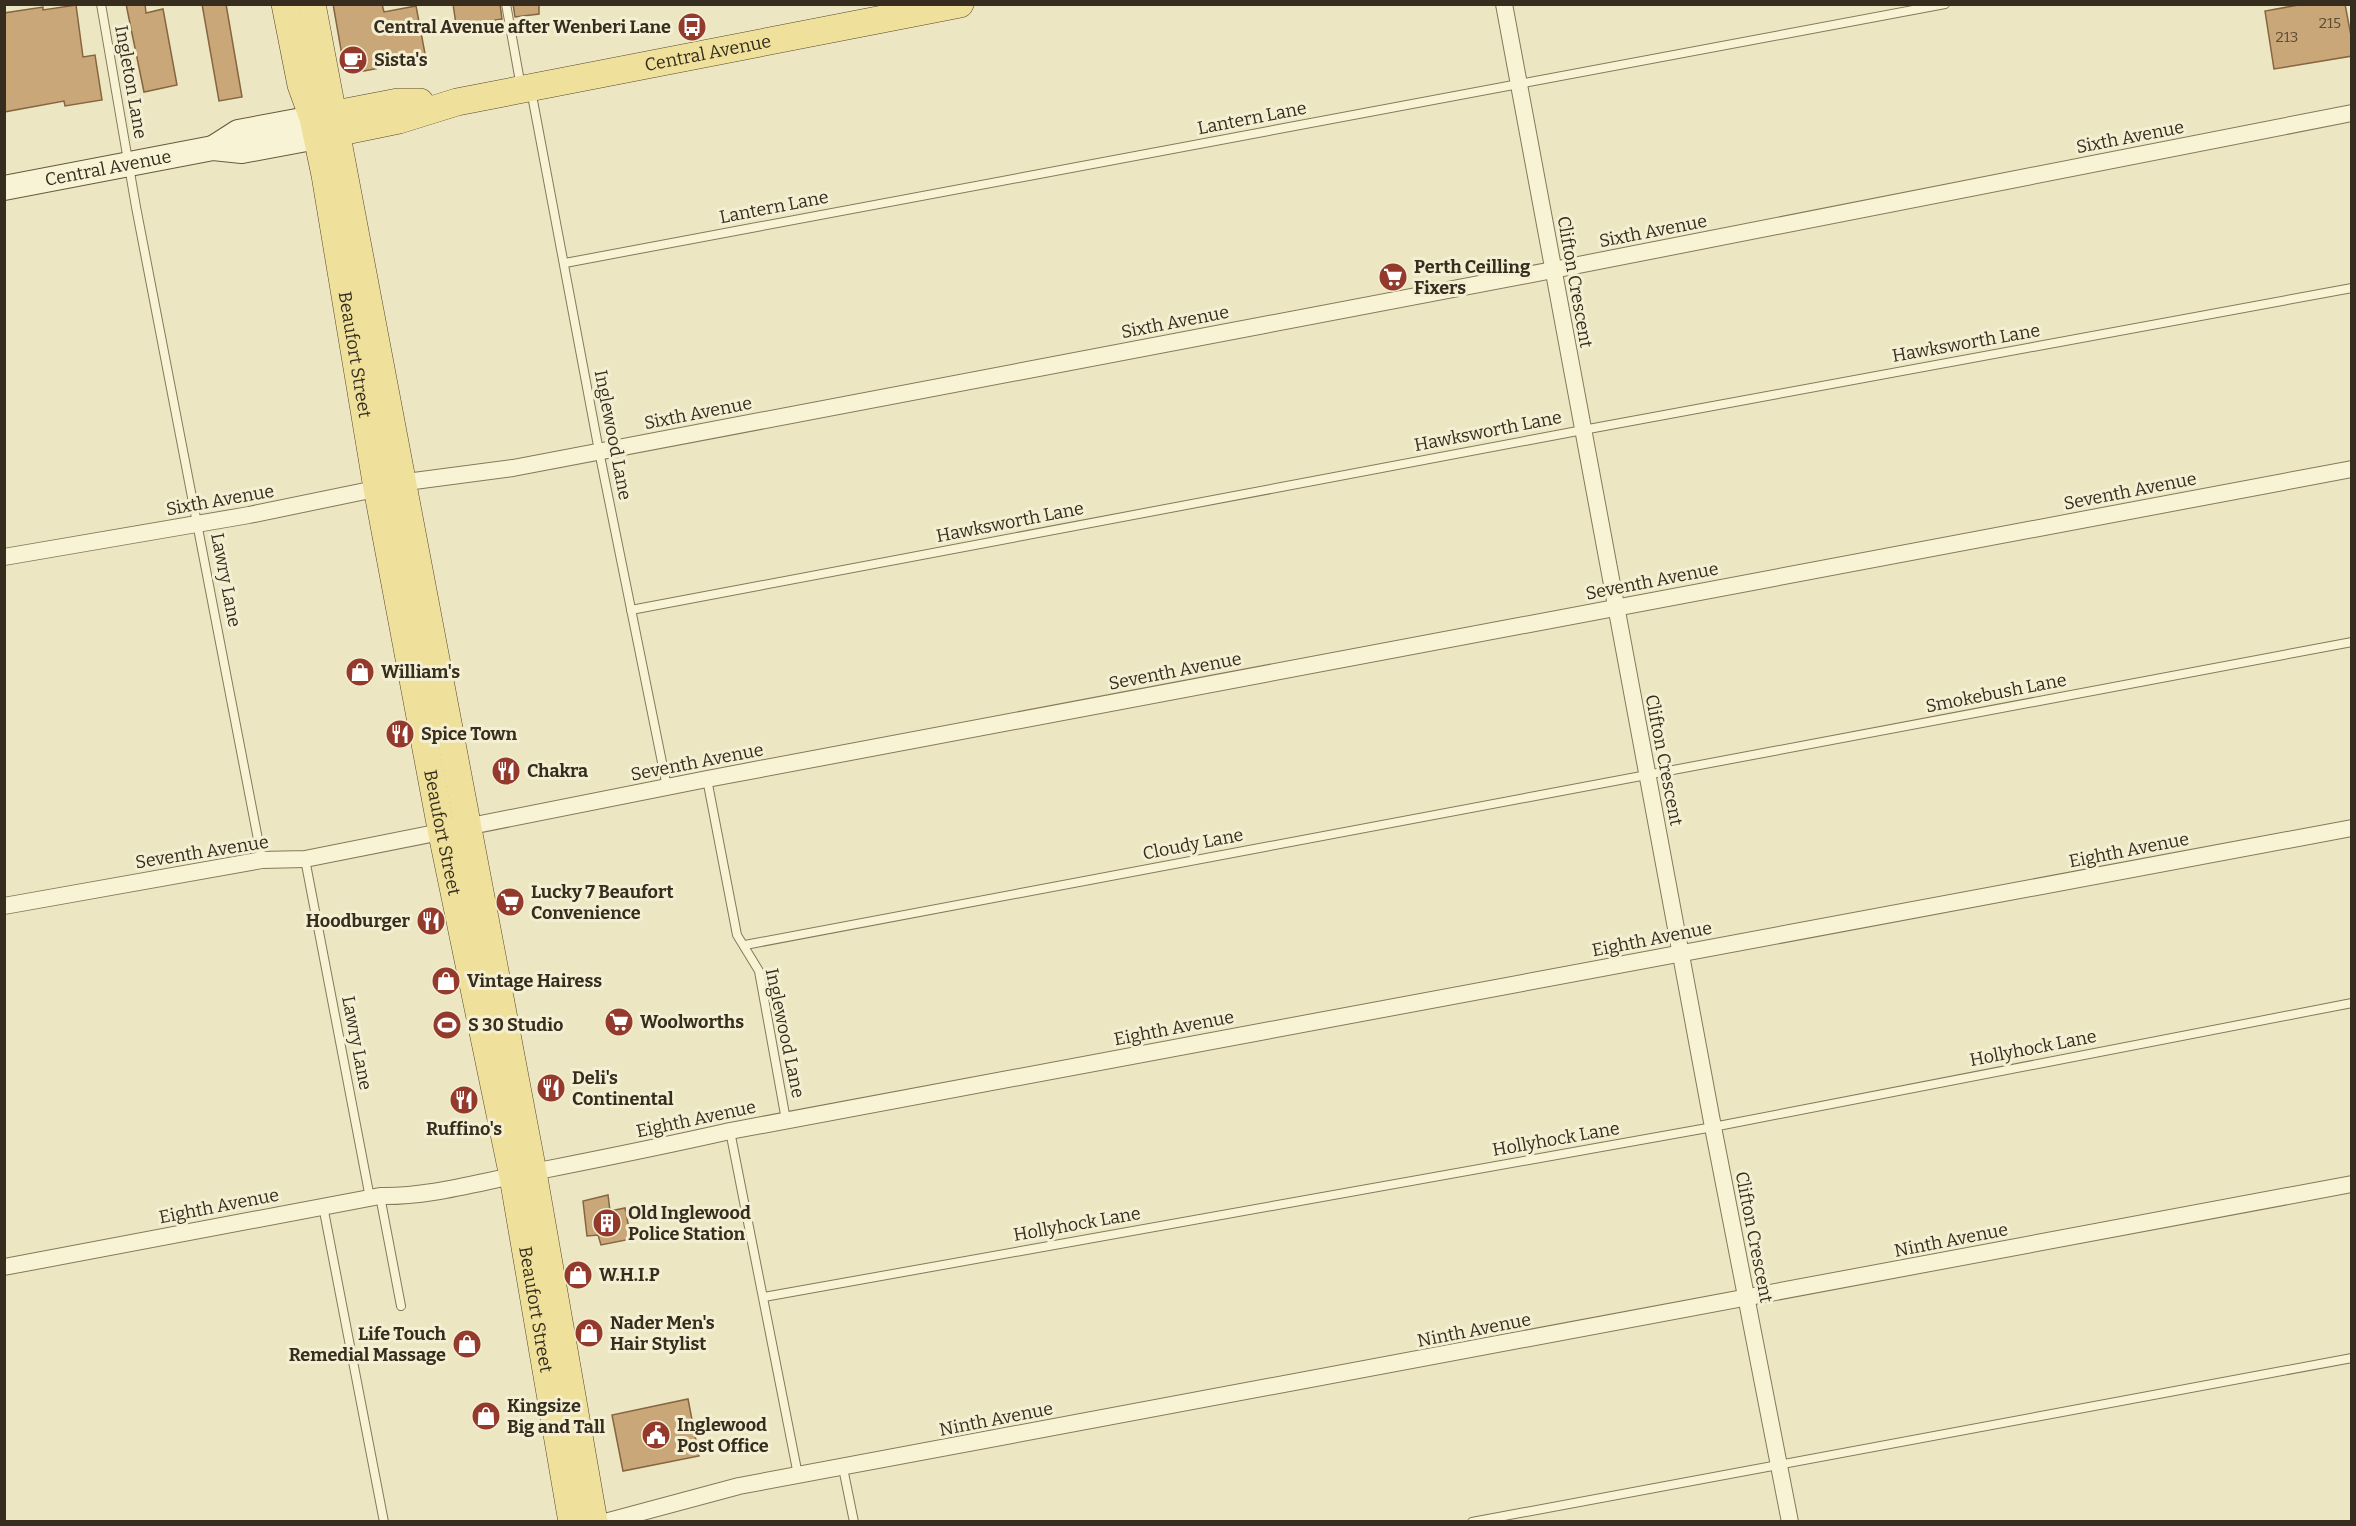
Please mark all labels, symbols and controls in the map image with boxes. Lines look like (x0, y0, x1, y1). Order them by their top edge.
bus stop icon: Central Avenue after Wenberi Lane (676, 11, 708, 43)
house number: 215 (2319, 14, 2341, 32)
place label: Central Avenue after Wenberi Lane (374, 16, 671, 38)
street label: Ingleton Lane (110, 23, 152, 141)
house number: 213 (2276, 28, 2298, 46)
street label: Central Avenue (643, 30, 773, 76)
cafe icon: Sista's (337, 44, 369, 76)
place label: Sista's (374, 49, 428, 71)
street label: Lantern Lane (1196, 97, 1308, 139)
street label: Sixth Avenue (2074, 116, 2186, 158)
street label: Central Avenue (43, 145, 173, 191)
street label: Lantern Lane (718, 186, 830, 228)
street label: Sixth Avenue (1597, 210, 1709, 252)
street label: Clifton Crescent (1553, 214, 1598, 350)
place label: Perth Ceilling Fixers (1414, 256, 1531, 299)
supermarket icon: Perth Ceilling Fixers (1377, 261, 1409, 293)
street label: Beaufort Street (334, 290, 376, 420)
street label: Sixth Avenue (1119, 301, 1231, 343)
street label: Hawksworth Lane (1890, 319, 2042, 367)
street label: Inglewood Lane (590, 368, 636, 502)
street label: Sixth Avenue (642, 392, 754, 434)
street label: Hawksworth Lane (1412, 406, 1564, 456)
street label: Seventh Avenue (2062, 467, 2198, 515)
street label: Sixth Avenue (164, 480, 276, 520)
street label: Hawksworth Lane (934, 497, 1086, 547)
street label: Lawry Lane (206, 531, 246, 629)
street label: Seventh Avenue (1584, 557, 1720, 605)
street label: Seventh Avenue (1107, 647, 1243, 695)
shop icon: William's (344, 656, 376, 688)
place label: William's (381, 661, 460, 683)
street label: Smokebush Lane (1924, 669, 2068, 717)
street label: Clifton Crescent (1640, 692, 1688, 828)
restaurant icon: Spice Town (384, 718, 416, 750)
place label: Spice Town (421, 723, 518, 745)
street label: Seventh Avenue (629, 738, 765, 786)
restaurant icon: Chakra (490, 755, 522, 787)
place label: Chakra (527, 760, 588, 782)
street label: Beaufort Street (419, 768, 466, 898)
street label: Cloudy Lane (1141, 823, 1245, 865)
street label: Eighth Avenue (2067, 828, 2191, 872)
street label: Seventh Avenue (134, 831, 270, 873)
place label: Lucky 7 Beaufort Convenience (531, 881, 674, 924)
supermarket icon: Lucky 7 Beaufort Convenience (494, 886, 526, 918)
restaurant icon: Hoodburger (415, 905, 447, 937)
place label: Hoodburger (306, 910, 411, 932)
street label: Eighth Avenue (1590, 917, 1714, 961)
shop icon: Vintage Hairess (430, 965, 462, 997)
street label: Inglewood Lane (761, 966, 809, 1100)
place label: Vintage Hairess (467, 970, 602, 992)
street label: Lawry Lane (337, 994, 377, 1092)
supermarket icon: Woolworths (603, 1006, 635, 1038)
street label: Eighth Avenue (1112, 1006, 1236, 1050)
sports icon: S 30 Studio (431, 1009, 463, 1041)
place label: Woolworths (640, 1011, 744, 1033)
place label: S 30 Studio (468, 1014, 563, 1036)
street label: Hollyhock Lane (1968, 1025, 2098, 1071)
place label: Deli's Continental (572, 1067, 674, 1110)
restaurant icon: Deli's Continental (535, 1072, 567, 1104)
restaurant icon: Ruffino's (448, 1084, 480, 1116)
street label: Eighth Avenue (634, 1096, 758, 1142)
street label: Hollyhock Lane (1491, 1117, 1621, 1161)
place label: Ruffino's (426, 1118, 502, 1140)
street label: Clifton Crescent (1730, 1169, 1778, 1305)
street label: Eighth Avenue (157, 1184, 281, 1228)
place label: Old Inglewood Police Station (628, 1202, 751, 1245)
street label: Hollyhock Lane (1012, 1202, 1142, 1246)
building icon: Old Inglewood Police Station (591, 1207, 623, 1239)
street label: Ninth Avenue (1892, 1218, 2010, 1262)
street label: Beaufort Street (514, 1245, 557, 1375)
shop icon: W.H.I.P (562, 1259, 594, 1291)
place label: W.H.I.P (599, 1264, 660, 1286)
street label: Ninth Avenue (1415, 1308, 1533, 1352)
place label: Nader Men's Hair Stylist (610, 1312, 715, 1355)
shop icon: Nader Men's Hair Stylist (573, 1317, 605, 1349)
place label: Life Touch Remedial Massage (289, 1323, 447, 1366)
shop icon: Life Touch Remedial Massage (451, 1328, 483, 1360)
place label: Kingsize Big and Tall (507, 1395, 605, 1438)
street label: Ninth Avenue (937, 1397, 1055, 1441)
shop icon: Kingsize Big and Tall (470, 1400, 502, 1432)
place label: Inglewood Post Office (677, 1414, 769, 1457)
public building icon: Inglewood Post Office (640, 1419, 672, 1451)

